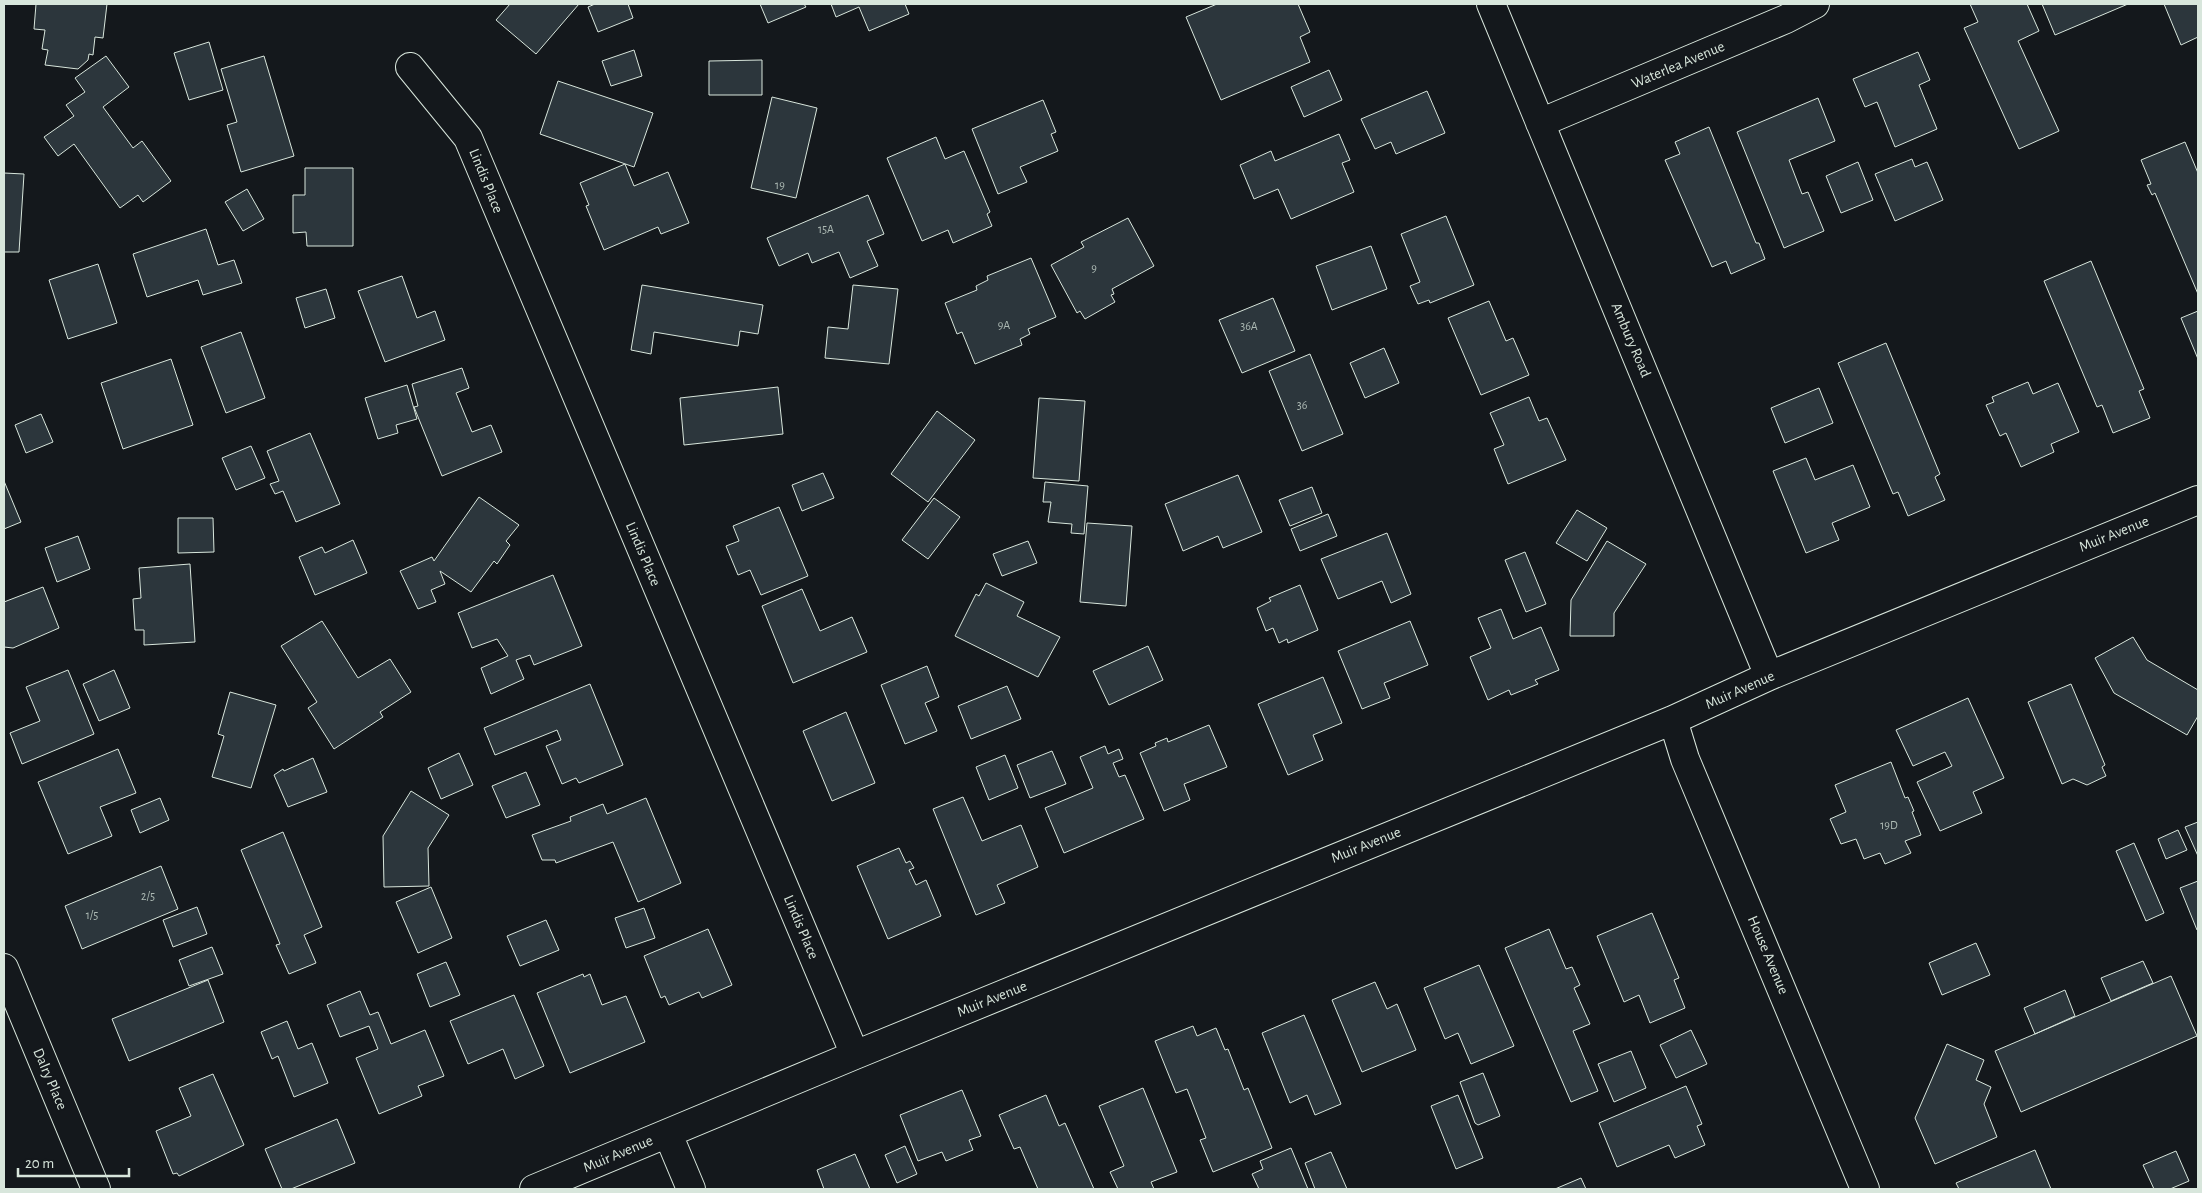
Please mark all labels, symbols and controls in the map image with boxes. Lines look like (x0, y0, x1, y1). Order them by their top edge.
street label: Waterlea Avenue (1629, 39, 1727, 91)
street label: Lindis Place (466, 147, 506, 215)
house number: 19 (775, 179, 785, 191)
house number: 15A (818, 223, 834, 235)
house number: 9 (1091, 262, 1097, 274)
street label: Ambury Road (1609, 300, 1654, 380)
house number: 9A (998, 319, 1010, 331)
house number: 36A (1240, 320, 1258, 332)
house number: 36 (1297, 399, 1308, 411)
street label: Muir Avenue (2077, 513, 2151, 555)
street label: Lindis Place (623, 520, 663, 588)
street label: Muir Avenue (1703, 668, 1777, 712)
house number: 19D (1880, 819, 1898, 831)
street label: Muir Avenue (1329, 824, 1403, 866)
house number: 2/5 (141, 890, 155, 902)
street label: Lindis Place (781, 893, 821, 961)
house number: 1/5 (86, 909, 98, 921)
street label: House Avenue (1745, 914, 1791, 997)
street label: Muir Avenue (955, 978, 1029, 1020)
street label: Dalry Place (30, 1046, 70, 1112)
street label: Muir Avenue (581, 1133, 655, 1175)
scale bar (18, 1146, 129, 1178)
text: 20 m (25, 1156, 54, 1171)

